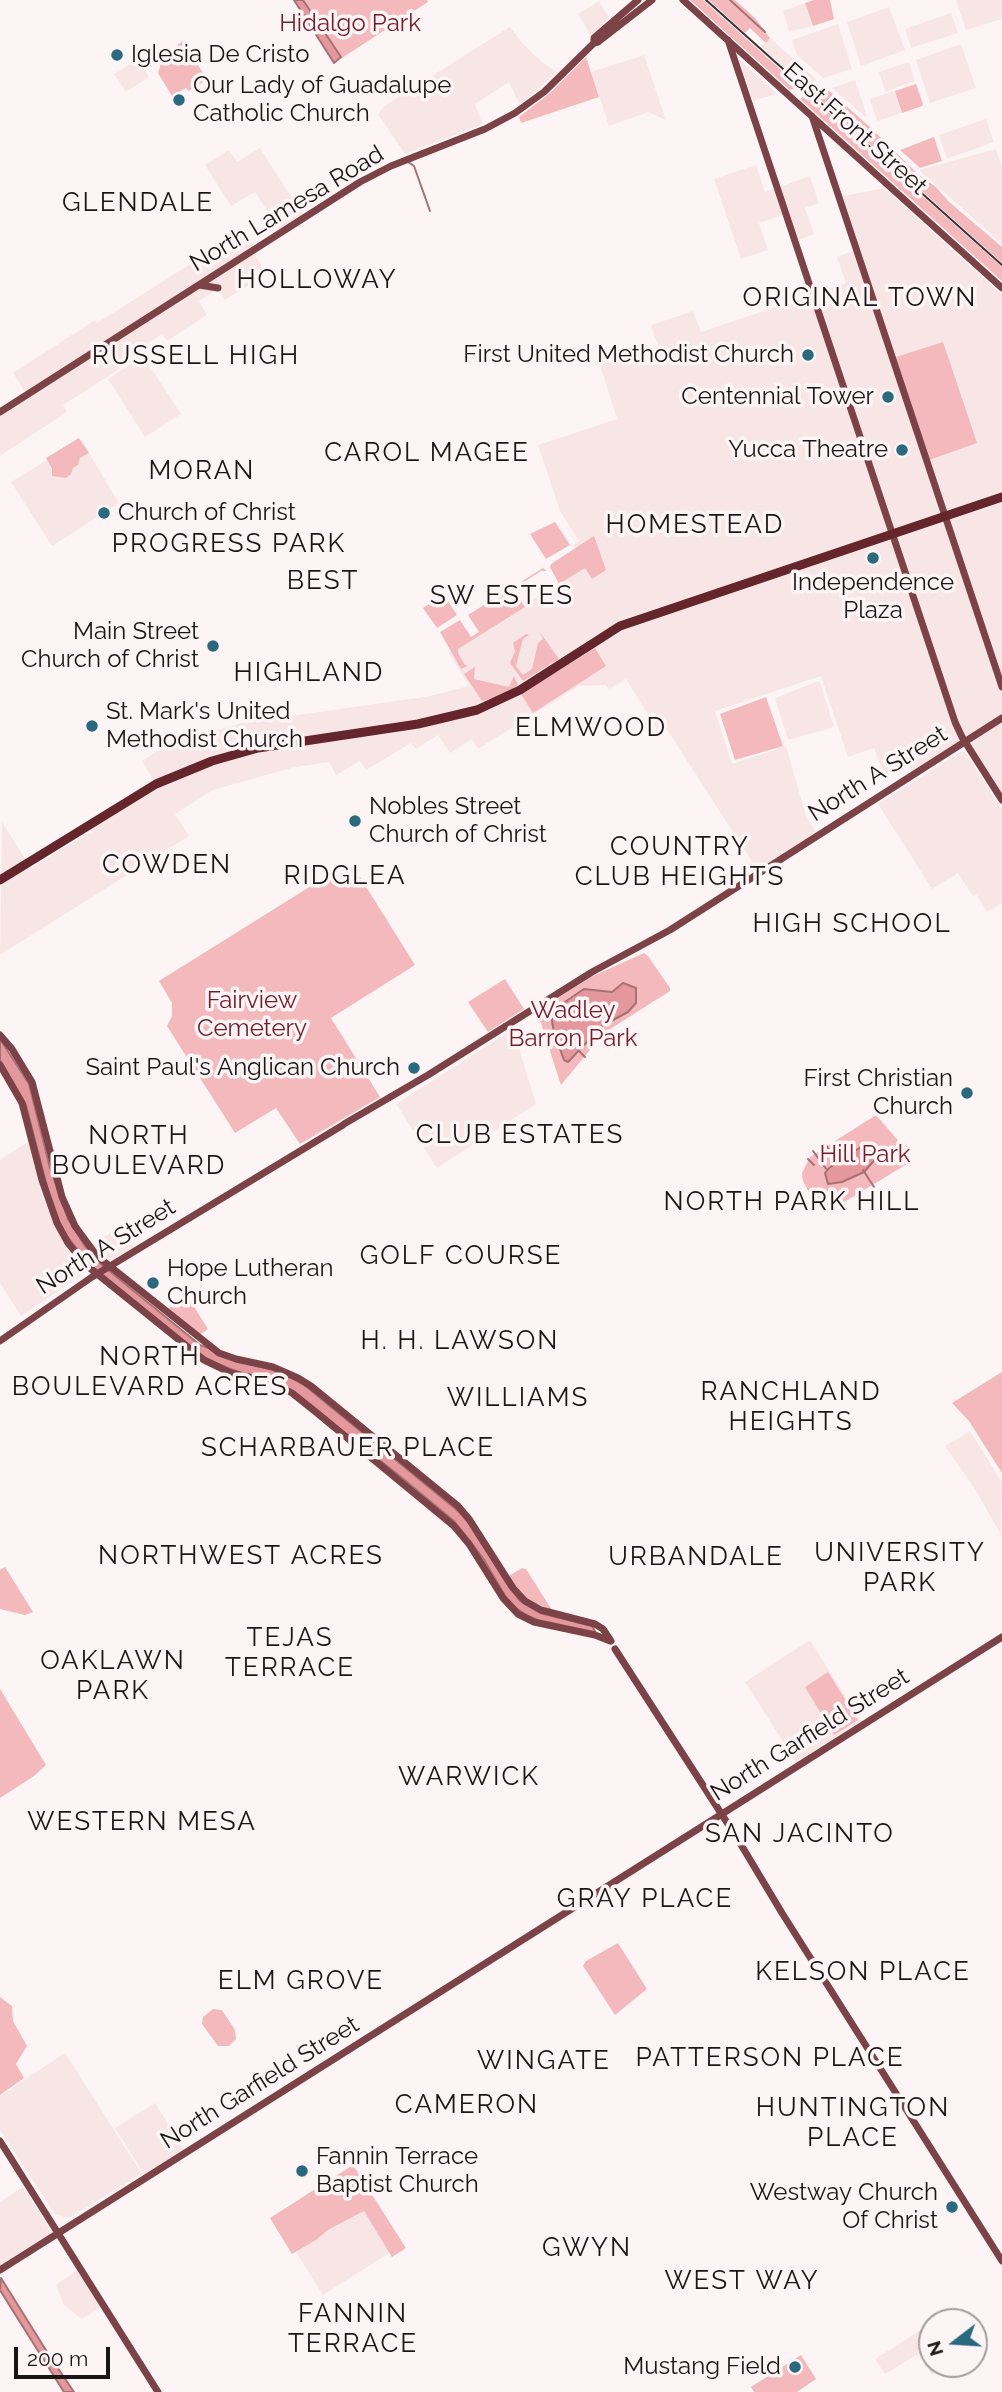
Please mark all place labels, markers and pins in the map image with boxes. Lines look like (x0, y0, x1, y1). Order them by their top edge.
place label: Iglesia De Cristo (131, 41, 309, 69)
marker: Iglesia De Cristo (109, 47, 125, 63)
place label: Our Lady of Guadalupe Catholic Church (193, 72, 451, 128)
marker: Our Lady of Guadalupe Catholic Church (171, 92, 187, 108)
place label: First United Methodist Church (463, 341, 794, 369)
marker: First United Methodist Church (800, 347, 816, 363)
place label: Centennial Tower (681, 383, 874, 411)
marker: Centennial Tower (880, 389, 896, 405)
place label: Yucca Theatre (728, 436, 888, 464)
marker: Yucca Theatre (894, 442, 910, 458)
place label: Church of Christ (118, 499, 296, 527)
marker: Church of Christ (96, 505, 112, 521)
marker: Independence Plaza (865, 550, 881, 566)
place label: Independence Plaza (792, 569, 954, 625)
place label: Main Street Church of Christ (21, 618, 199, 674)
marker: Main Street Church of Christ (205, 638, 221, 654)
place label: St. Mark's United Methodist Church (106, 698, 303, 754)
marker: St. Mark's United Methodist Church (84, 718, 100, 734)
place label: Nobles Street Church of Christ (369, 793, 547, 849)
marker: Nobles Street Church of Christ (347, 813, 363, 829)
place label: Saint Paul's Anglican Church (85, 1054, 400, 1082)
marker: Saint Paul's Anglican Church (406, 1060, 422, 1076)
place label: First Christian Church (803, 1065, 953, 1121)
marker: First Christian Church (959, 1085, 975, 1101)
place label: Hope Lutheran Church (167, 1255, 334, 1311)
marker: Hope Lutheran Church (145, 1275, 161, 1291)
place label: Fannin Terrace Baptist Church (316, 2143, 479, 2199)
marker: Fannin Terrace Baptist Church (294, 2163, 310, 2179)
place label: Westway Church Of Christ (750, 2179, 938, 2235)
marker: Westway Church Of Christ (944, 2199, 960, 2215)
place label: Mustang Field (623, 2353, 781, 2381)
marker: Mustang Field (787, 2359, 803, 2375)

